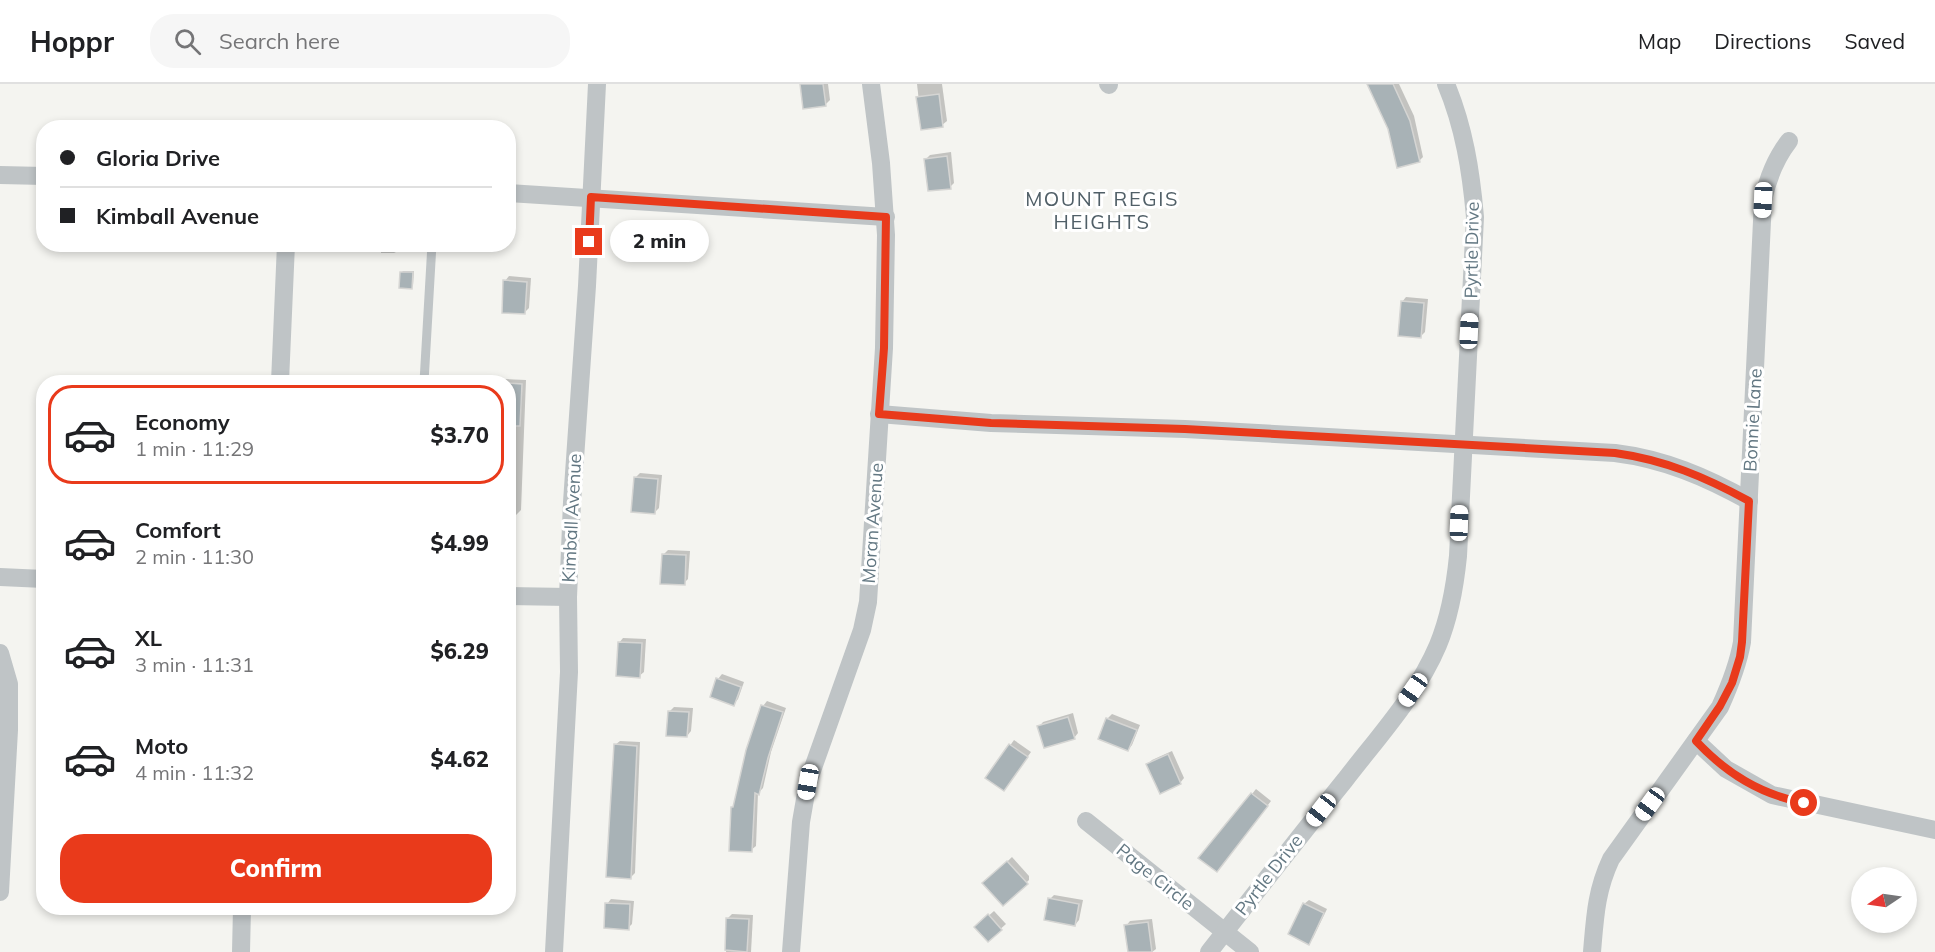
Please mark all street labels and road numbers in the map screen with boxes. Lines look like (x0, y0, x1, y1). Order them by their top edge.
street label: Pyrtle Drive (1459, 201, 1484, 299)
street label: Bonnie Lane (1738, 368, 1767, 472)
street label: Kimball Avenue (557, 453, 586, 583)
street label: Moran Avenue (857, 462, 888, 584)
street label: Pyrtle Drive (1230, 829, 1307, 920)
street label: Page Circle (1112, 838, 1199, 915)

